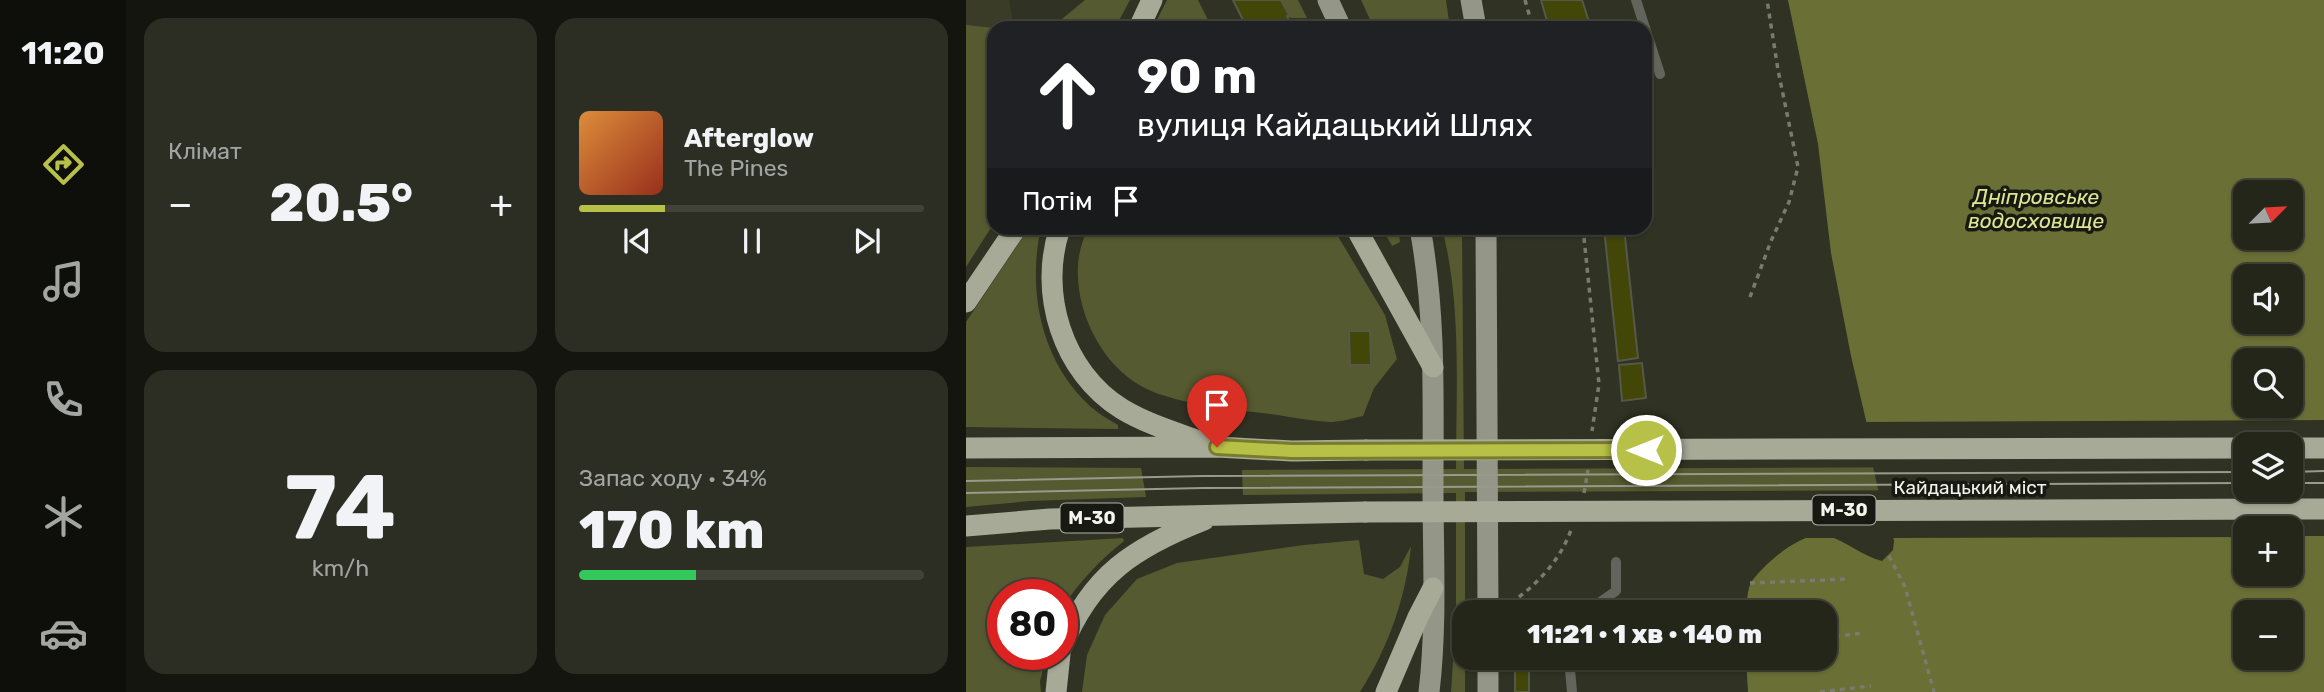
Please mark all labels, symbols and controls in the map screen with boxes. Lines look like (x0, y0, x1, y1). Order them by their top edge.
text: 11:20 (21, 34, 105, 72)
text: 90 m (1137, 47, 1257, 105)
icon: ahead (1022, 49, 1113, 140)
text: вулиця Кайдацький Шлях (1137, 106, 1533, 144)
text: Afterglow (684, 123, 814, 154)
text: Клімат (168, 137, 242, 165)
icon: directions (39, 140, 88, 189)
text: The Pines (684, 154, 788, 182)
text: 20.5° (269, 172, 413, 234)
north arrow (2233, 180, 2303, 250)
map controls (2233, 180, 2303, 670)
text: − (168, 181, 193, 227)
text: + (489, 181, 513, 227)
icon: arrive (1107, 182, 1145, 220)
water label: Дніпровське водосховище (1968, 184, 2104, 233)
text: Потім (1022, 186, 1093, 217)
icon: previous (618, 222, 656, 260)
icon: pause (733, 222, 771, 260)
icon: next (848, 222, 886, 260)
icon: music (39, 257, 88, 306)
button: sound (2233, 264, 2303, 334)
button: search (2233, 348, 2303, 418)
icon: phone (39, 375, 88, 424)
pin (1187, 375, 1247, 447)
icon: arrive (1198, 386, 1236, 424)
position arrow (1609, 413, 1683, 487)
button: layers (2233, 432, 2303, 502)
text: 74 (285, 454, 396, 562)
text: Запас ходу · 34% (579, 464, 767, 492)
street label: Кайдацький міст (1893, 476, 2047, 499)
icon: climate (39, 492, 88, 541)
road number: М-30 (1812, 496, 1876, 524)
text: 170 km (579, 499, 764, 561)
road number: М-30 (1060, 504, 1124, 532)
button: + (2233, 516, 2303, 586)
text: km/h (312, 554, 369, 582)
speed limit sign: 80 (987, 579, 1078, 670)
button: − (2233, 600, 2303, 670)
icon: car (39, 609, 88, 658)
text: 11:21 · 1 хв · 140 m (1527, 619, 1762, 650)

